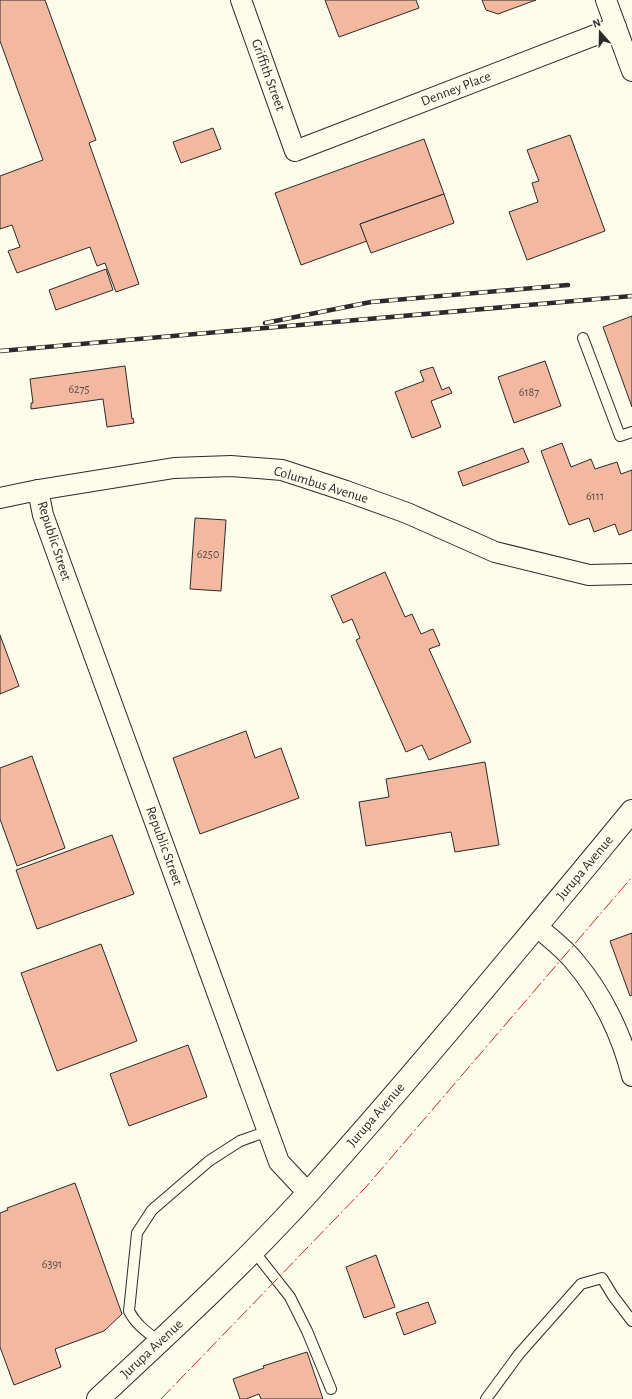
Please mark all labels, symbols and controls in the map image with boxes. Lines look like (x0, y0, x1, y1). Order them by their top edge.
north arrow (580, 12, 620, 52)
text: N (591, 17, 602, 30)
street label: Griffith Street (249, 37, 288, 113)
street label: Denney Place (419, 69, 493, 109)
house number: 6275 (68, 383, 90, 395)
house number: 6187 (519, 386, 539, 398)
street label: Columbus Avenue (272, 464, 370, 506)
house number: 6111 (586, 490, 604, 502)
street label: Republic Street (35, 500, 74, 583)
house number: 6250 (197, 548, 219, 560)
street label: Republic Street (143, 805, 185, 888)
street label: Jurupa Avenue (554, 833, 616, 903)
street label: Jurupa Avenue (345, 1080, 407, 1150)
house number: 6391 (42, 1258, 62, 1270)
street label: Jurupa Avenue (118, 1317, 186, 1381)

